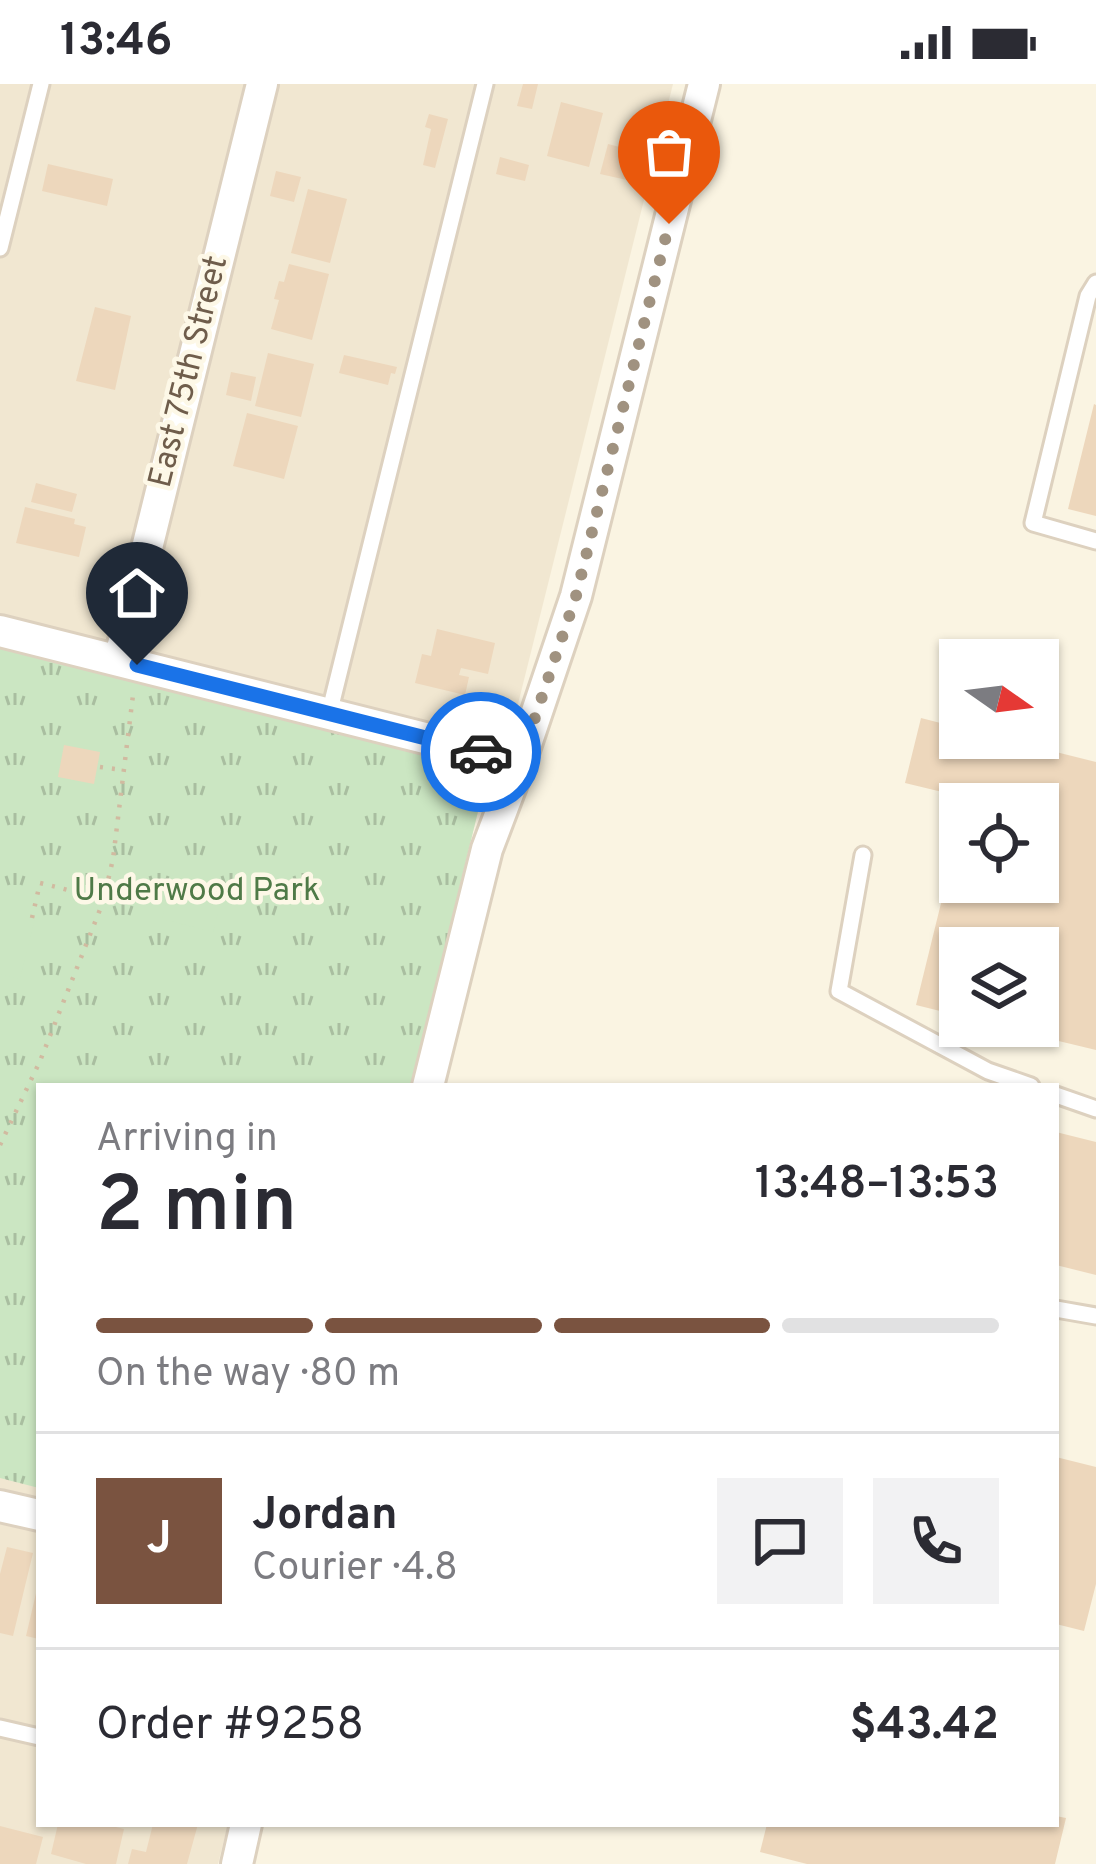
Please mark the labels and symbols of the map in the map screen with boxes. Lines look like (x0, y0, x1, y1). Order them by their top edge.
pin (618, 101, 720, 224)
street label: East 75th Street (141, 252, 239, 492)
pin (86, 542, 188, 665)
north arrow (939, 639, 1059, 759)
courier (421, 692, 541, 812)
park label: Underwood Park (74, 871, 320, 913)

